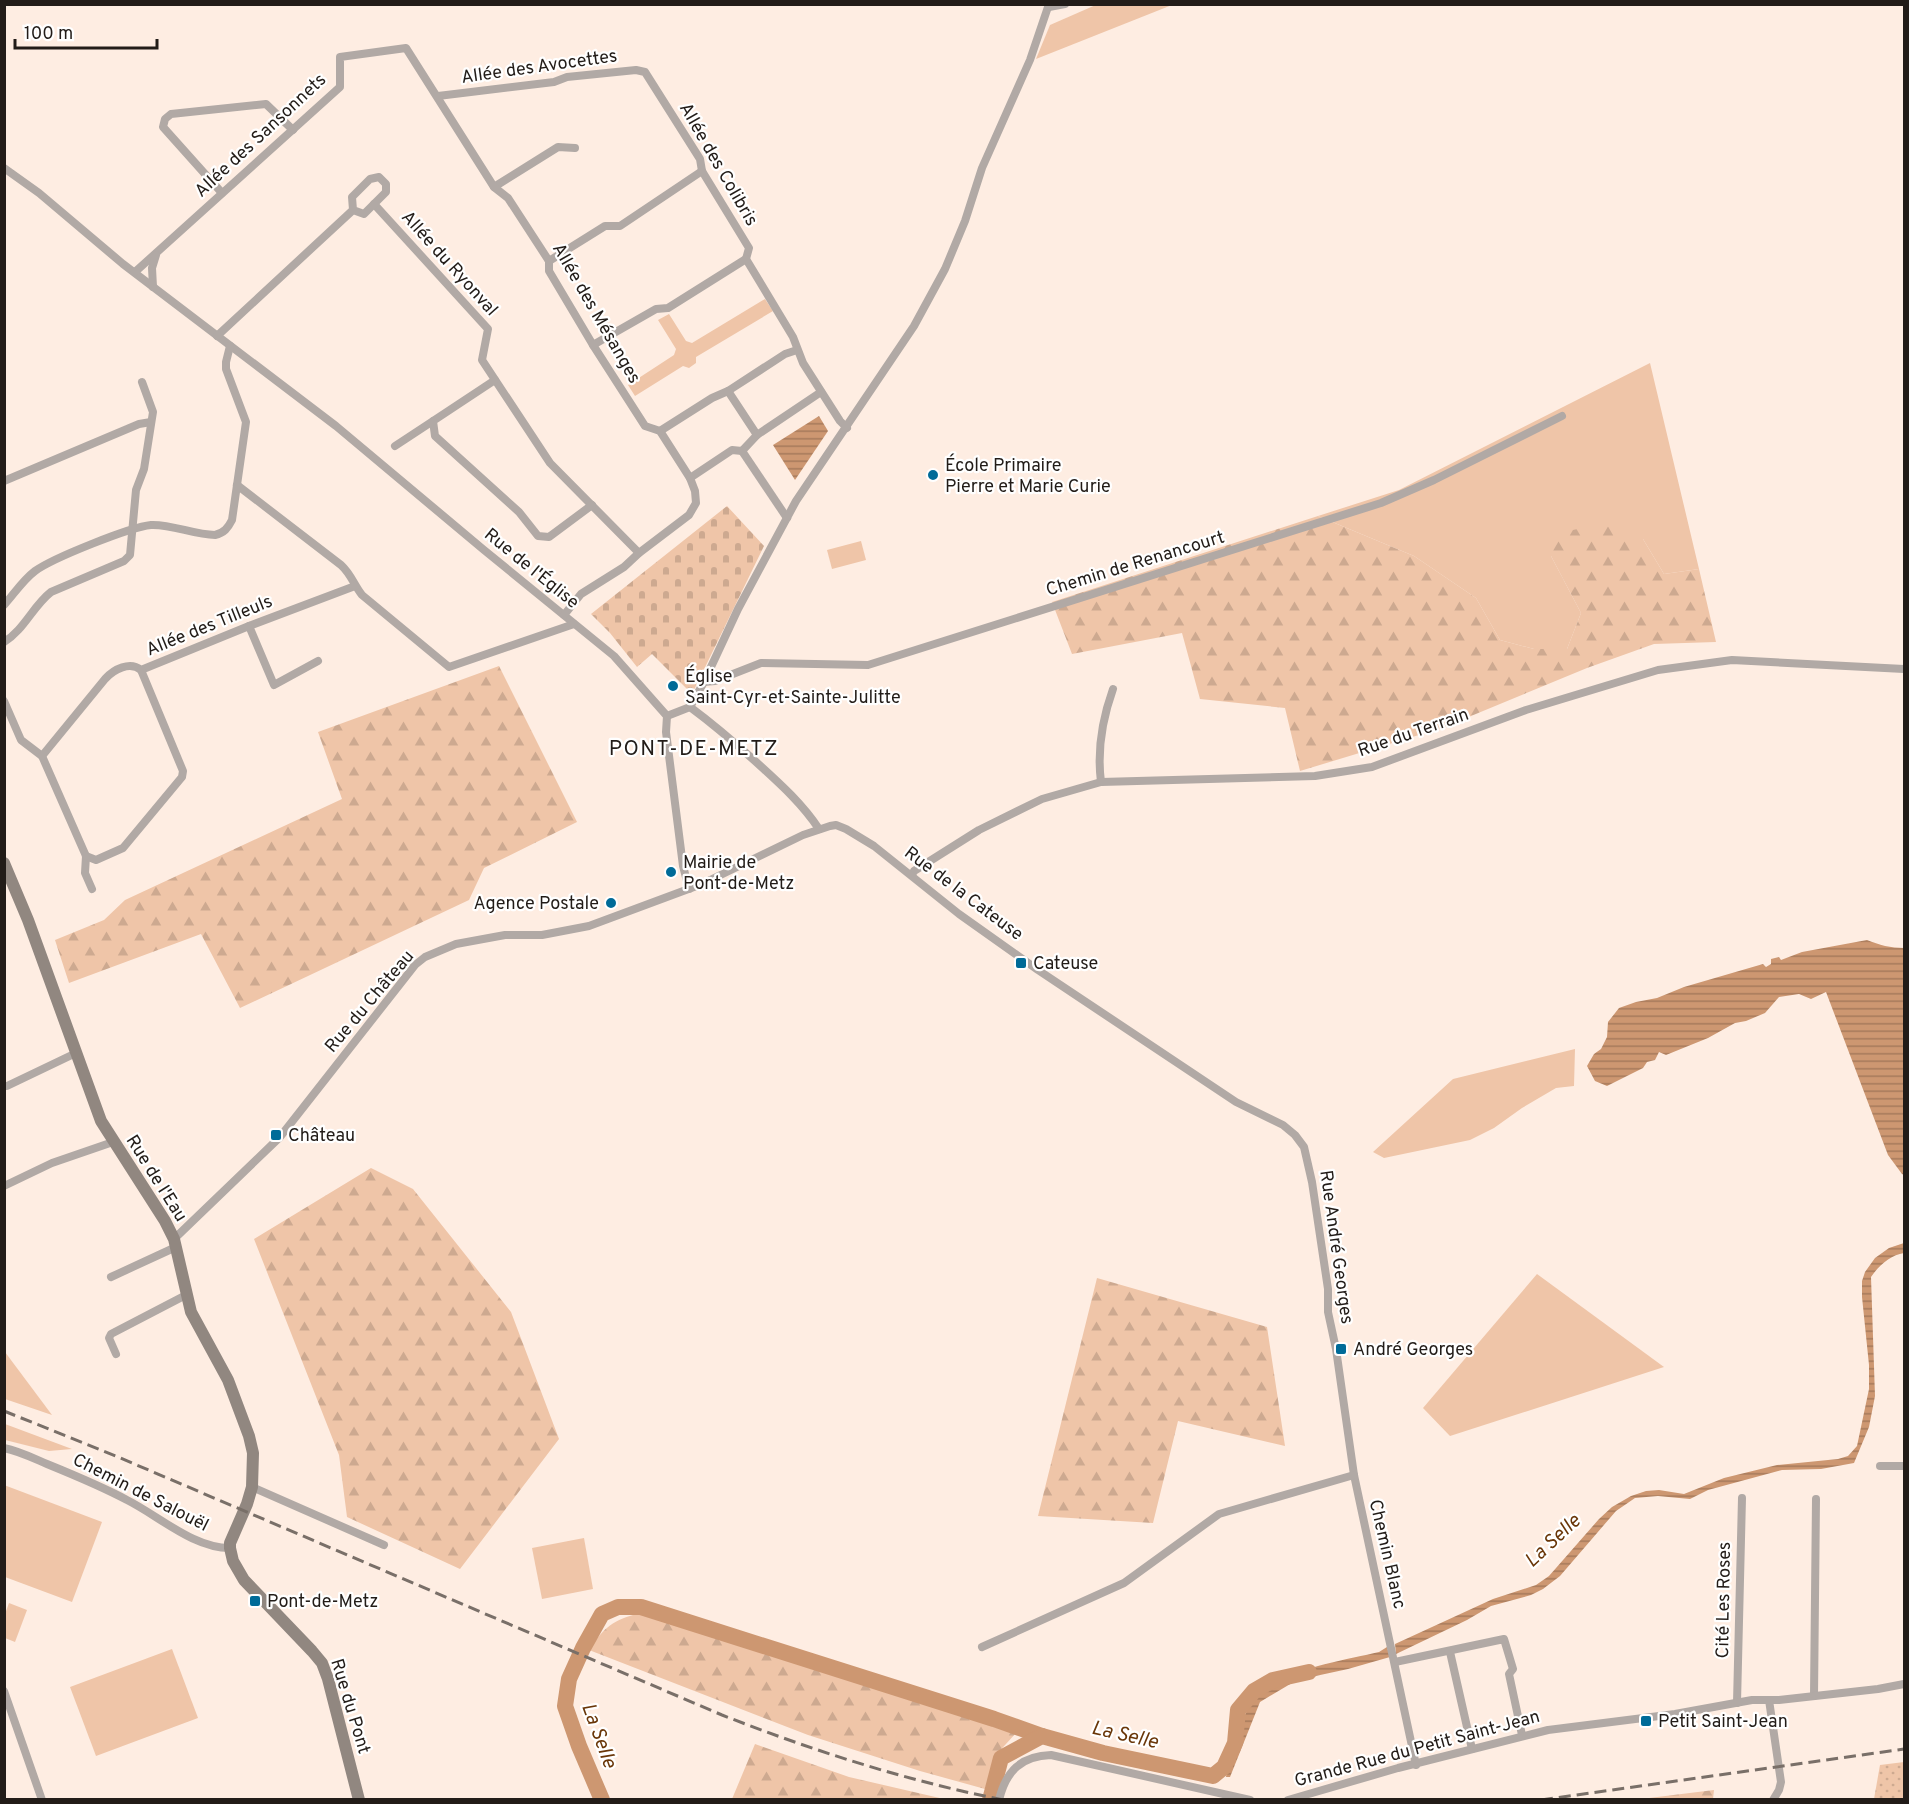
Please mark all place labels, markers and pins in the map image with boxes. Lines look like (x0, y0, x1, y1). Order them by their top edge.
place label: École Primaire Pierre et Marie Curie (945, 453, 1111, 499)
marker: École Primaire Pierre et Marie Curie (926, 468, 940, 482)
place label: Église Saint-Cyr-et-Sainte-Julitte (685, 664, 901, 710)
marker: Église Saint-Cyr-et-Sainte-Julitte (666, 679, 680, 693)
place label: Mairie de Pont-de-Metz (683, 852, 794, 896)
marker: Mairie de Pont-de-Metz (664, 865, 678, 879)
place label: Agence Postale (474, 893, 599, 916)
marker: Agence Postale (604, 896, 618, 910)
place label: Cateuse (1033, 953, 1098, 976)
marker: Cateuse (1014, 956, 1028, 970)
place label: Château (288, 1125, 355, 1148)
marker: Château (269, 1128, 283, 1142)
place label: André Georges (1353, 1339, 1473, 1362)
marker: André Georges (1334, 1342, 1348, 1356)
place label: Pont-de-Metz (267, 1591, 378, 1614)
marker: Pont-de-Metz (248, 1594, 262, 1608)
place label: Petit Saint-Jean (1658, 1711, 1788, 1734)
marker: Petit Saint-Jean (1639, 1714, 1653, 1728)

